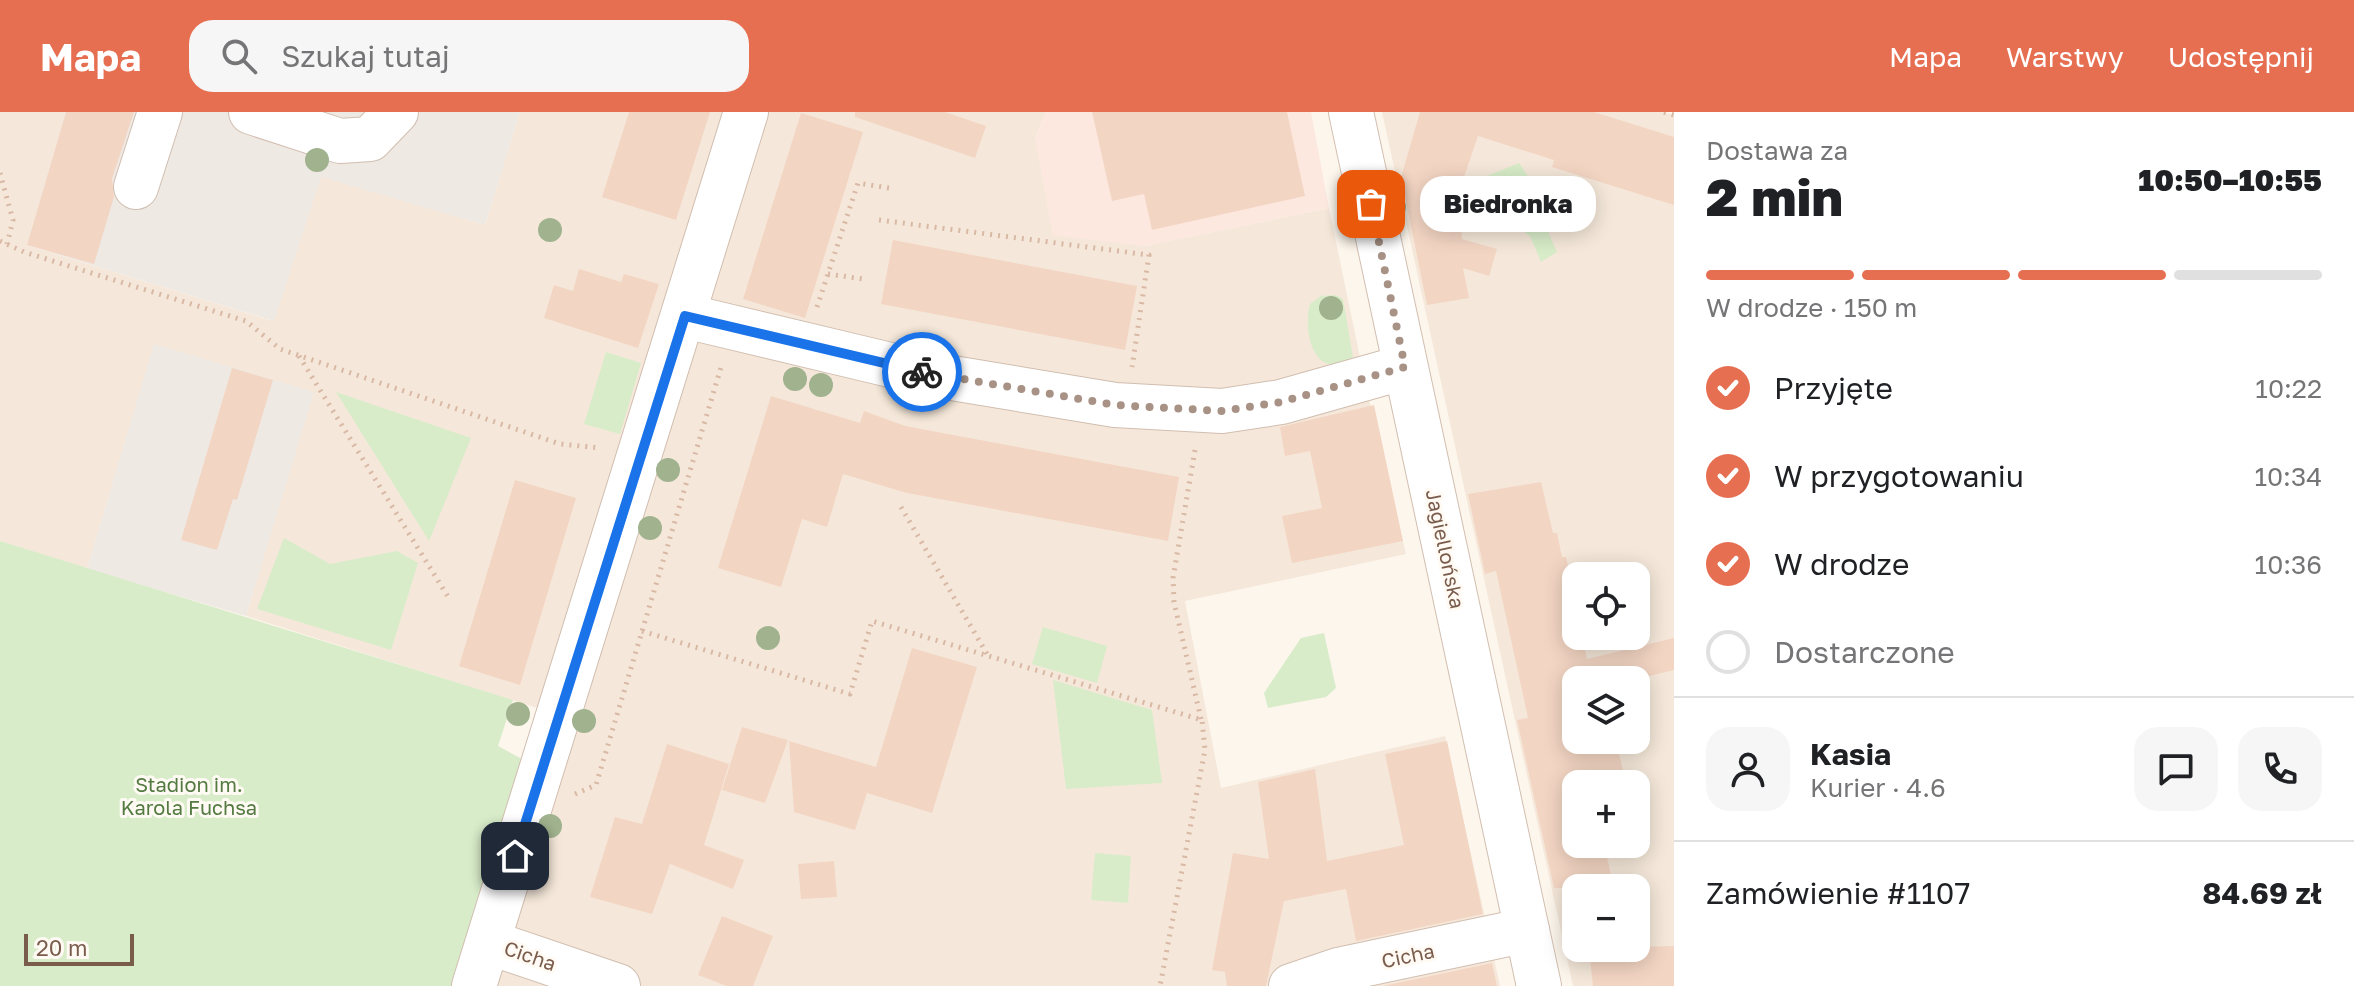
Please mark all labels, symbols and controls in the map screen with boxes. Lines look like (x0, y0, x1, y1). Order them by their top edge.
search box (189, 20, 749, 92)
text: Mapa (40, 34, 141, 79)
icon: search (217, 34, 261, 78)
text: Szukaj tutaj (281, 38, 450, 74)
text: Mapa (1889, 40, 1962, 73)
text: Warstwy (2006, 40, 2124, 73)
text: Udostępnij (2168, 40, 2314, 73)
text: Dostawa za (1706, 135, 1848, 166)
text: 10:50–10:55 (2138, 162, 2322, 198)
text: 2 min (1706, 165, 1843, 227)
pin (1337, 170, 1405, 238)
callout: Biedronka (1419, 176, 1595, 232)
icon: bag (1349, 182, 1393, 226)
text: Biedronka (1443, 188, 1573, 219)
text: W drodze · 150 m (1706, 292, 1917, 323)
courier (882, 332, 962, 412)
icon: bike (900, 350, 944, 394)
icon: check (1706, 366, 1750, 410)
text: Przyjęte (1774, 370, 1893, 406)
text: 10:22 (2255, 373, 2322, 404)
icon: check (1706, 454, 1750, 498)
text: W przygotowaniu (1774, 458, 2024, 494)
text: 10:34 (2254, 461, 2322, 492)
street label: Jagiellońska (1422, 487, 1470, 611)
icon: check (1706, 542, 1750, 586)
text: W drodze (1774, 546, 1909, 582)
text: 10:36 (2255, 549, 2322, 580)
map controls (1562, 562, 1650, 962)
button: locate (1562, 562, 1650, 650)
text: Dostarczone (1774, 634, 1955, 670)
button: layers (1562, 666, 1650, 754)
button: person (1706, 727, 1790, 811)
button: chat (2134, 727, 2218, 811)
button: phone (2238, 727, 2322, 811)
text: Kasia (1810, 736, 1891, 772)
button: + (1562, 770, 1650, 858)
park label: Stadion im. Karola Fuchsa (121, 772, 257, 819)
text: Kurier · 4.6 (1810, 772, 1946, 803)
pin (481, 822, 549, 890)
icon: home (493, 834, 537, 878)
button: − (1562, 874, 1650, 962)
text: Zamówienie #1107 (1706, 875, 1970, 911)
text: 84.69 zł (2202, 875, 2322, 911)
scale bar (24, 930, 134, 966)
text: 20 m (36, 934, 87, 961)
street label: Cicha (501, 935, 560, 975)
street label: Cicha (1379, 938, 1436, 972)

